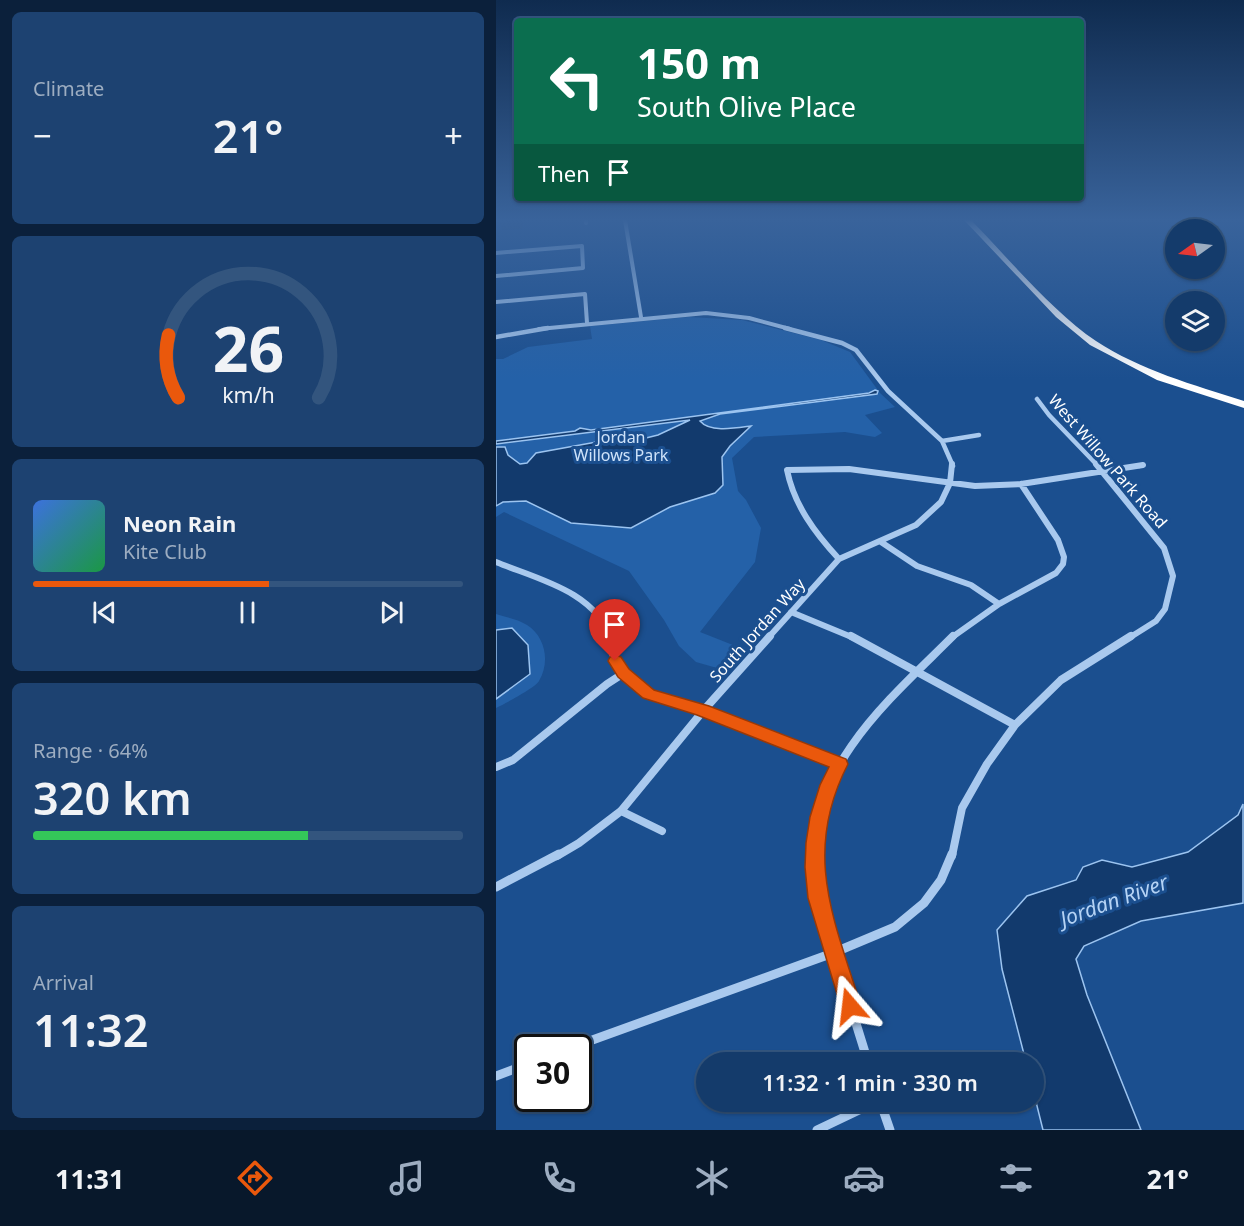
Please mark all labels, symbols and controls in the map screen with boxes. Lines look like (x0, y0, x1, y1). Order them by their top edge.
text: 150 m (637, 34, 761, 91)
icon: left (538, 42, 616, 120)
text: Climate (33, 75, 104, 102)
text: South Olive Place (637, 88, 856, 125)
text: 21° (213, 105, 283, 166)
text: − (33, 113, 52, 158)
text: + (444, 113, 463, 158)
icon: arrive (602, 156, 635, 189)
text: Then (538, 158, 590, 188)
north arrow (1165, 219, 1225, 279)
map controls (1165, 219, 1225, 351)
button: layers (1165, 291, 1225, 351)
text: 26 (212, 306, 284, 391)
text: km/h (222, 381, 274, 410)
street label: West Willow Park Road (1044, 389, 1172, 533)
park label: Jordan Willows Park (574, 426, 669, 466)
text: Neon Rain (123, 508, 236, 538)
text: Kite Club (123, 538, 207, 565)
street label: South Jordan Way (704, 573, 810, 687)
icon: previous (88, 596, 121, 629)
icon: pause (231, 596, 264, 629)
icon: next (375, 596, 408, 629)
pin (589, 599, 640, 661)
icon: arrive (598, 608, 631, 641)
text: Range · 64% (33, 737, 148, 764)
text: 320 km (33, 767, 192, 828)
water label: Jordan River (1052, 867, 1173, 934)
text: Arrival (33, 969, 94, 996)
position arrow (818, 974, 882, 1038)
text: 11:32 (33, 999, 148, 1060)
speed limit sign: 30 (514, 1034, 592, 1112)
text: 11:32 · 1 min · 330 m (762, 1067, 978, 1097)
icon: directions (234, 1157, 276, 1199)
icon: music (386, 1157, 428, 1199)
icon: phone (538, 1157, 580, 1199)
icon: climate (691, 1157, 733, 1199)
icon: car (843, 1157, 885, 1199)
icon: filters (995, 1157, 1037, 1199)
text: 11:31 (55, 1160, 124, 1197)
text: 21° (1147, 1160, 1189, 1197)

